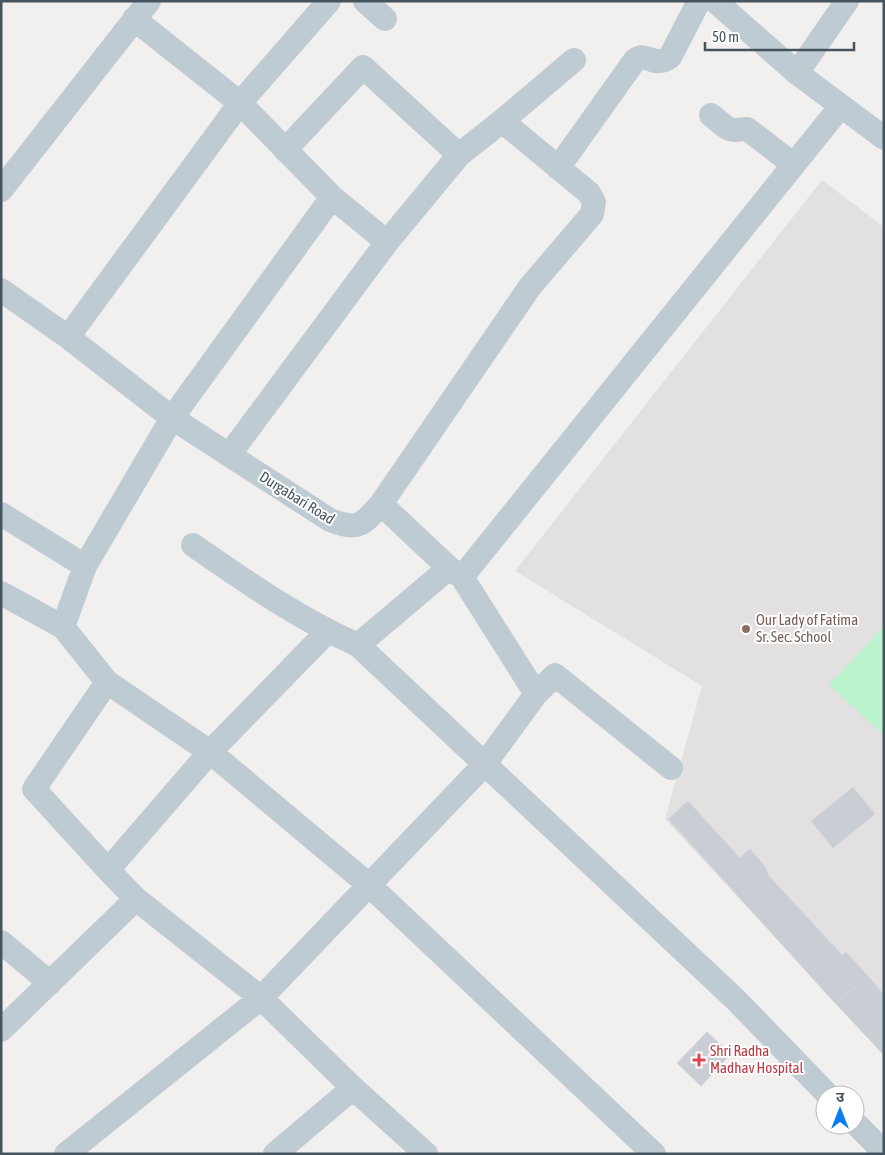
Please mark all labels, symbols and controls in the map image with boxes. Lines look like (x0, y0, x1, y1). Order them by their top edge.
scale bar (705, 20, 854, 52)
text: 50 m (712, 28, 739, 45)
street label: Durgabari Road (257, 468, 338, 527)
place label: Our Lady of Fatima Sr. Sec. School (756, 611, 858, 645)
marker: Our Lady of Fatima Sr. Sec. School (740, 623, 752, 635)
place label: Shri Radha Madhav Hospital (710, 1042, 804, 1076)
marker: Shri Radha Madhav Hospital (692, 1053, 706, 1067)
north arrow (815, 1085, 865, 1135)
text: उ (836, 1089, 845, 1105)

